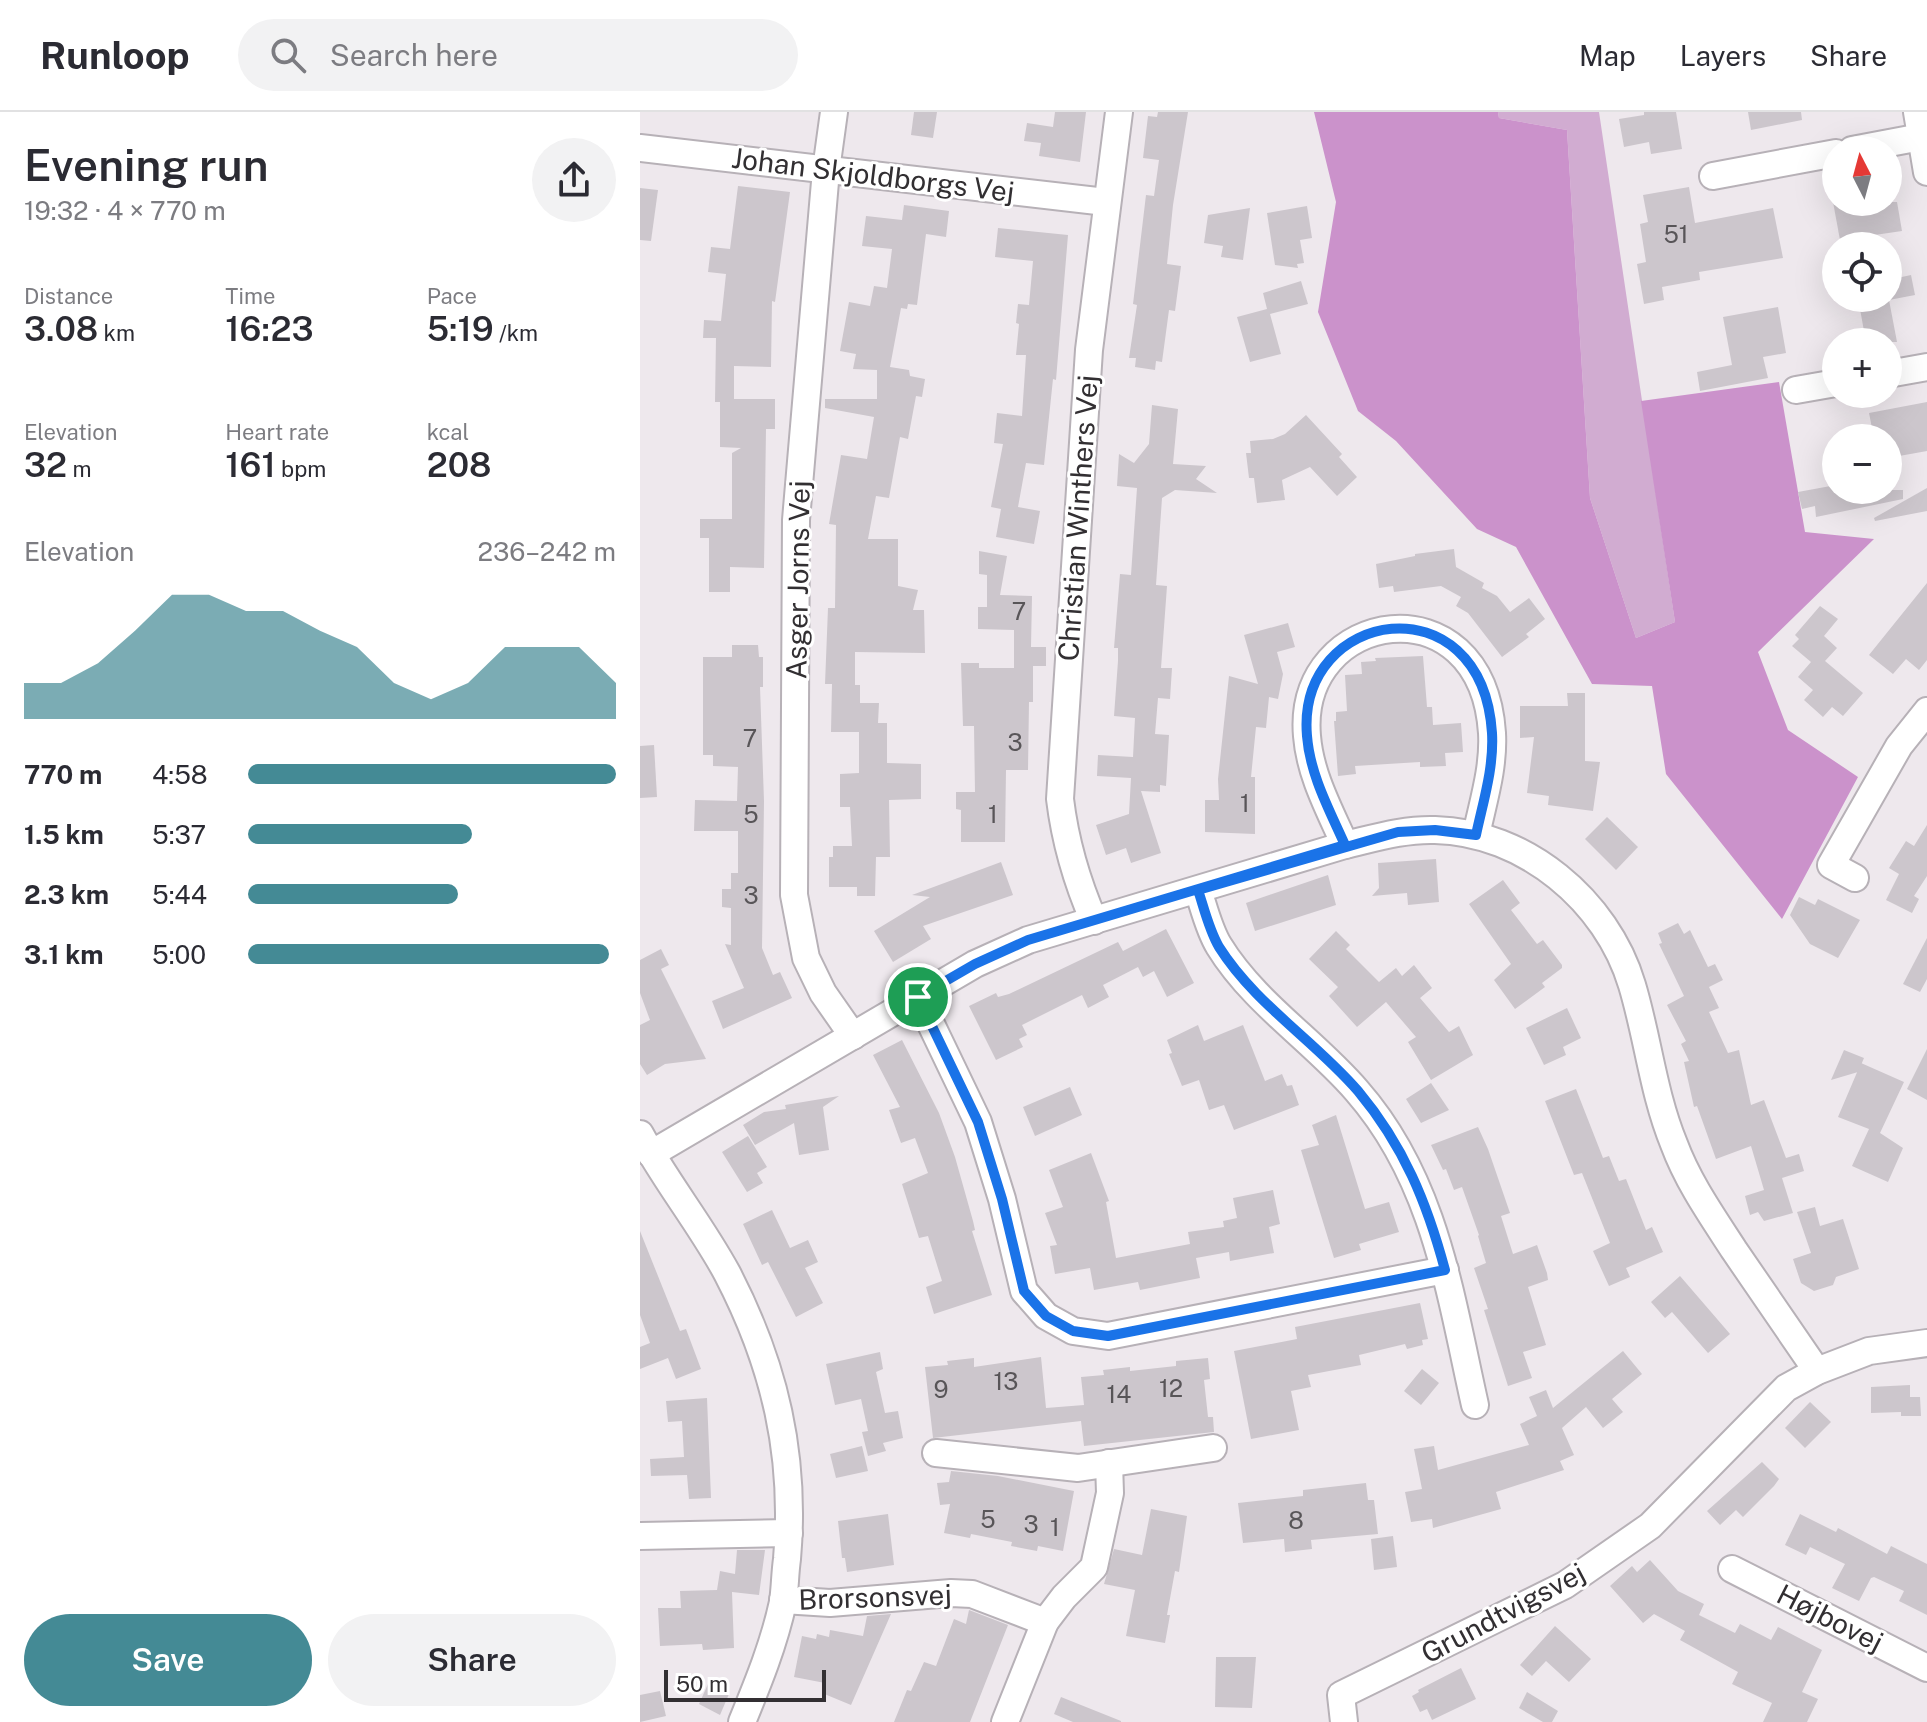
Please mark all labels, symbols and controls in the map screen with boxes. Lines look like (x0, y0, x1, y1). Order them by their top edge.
search box (238, 19, 798, 91)
text: Runloop (40, 33, 190, 78)
icon: search (266, 33, 310, 77)
text: Search here (330, 37, 498, 73)
text: Map (1579, 39, 1636, 72)
text: Layers (1680, 39, 1766, 72)
text: Share (1810, 39, 1887, 72)
north arrow (1822, 136, 1902, 216)
map controls (1822, 136, 1902, 504)
button: share (532, 138, 616, 222)
text: Evening run (24, 139, 269, 191)
street label: Johan Skjoldborgs Vej (730, 141, 1016, 208)
text: 19:32 · 4 × 770 m (24, 195, 226, 226)
house number: 51 (1663, 220, 1689, 248)
button: locate (1822, 232, 1902, 312)
text: Distance (24, 283, 113, 309)
text: Time (225, 283, 275, 309)
text: Pace (427, 283, 477, 309)
text: 3.08 (24, 309, 98, 349)
text: 16:23 (225, 309, 314, 349)
text: 5:19 (427, 309, 494, 349)
text: km (98, 320, 135, 346)
text: /km (494, 320, 538, 346)
button: + (1822, 328, 1902, 408)
street label: Christian Winthers Vej (1051, 374, 1104, 662)
text: Elevation (24, 419, 117, 445)
text: Heart rate (225, 419, 329, 445)
text: kcal (427, 419, 469, 445)
button: − (1822, 424, 1902, 504)
text: 32 (24, 445, 67, 485)
text: 161 (225, 445, 276, 485)
text: 208 (427, 445, 491, 485)
text: m (67, 456, 91, 482)
text: bpm (276, 456, 326, 482)
street label: Asger Jorns Vej (779, 480, 816, 680)
text: Elevation (24, 536, 134, 567)
text: 236–242 m (478, 536, 616, 567)
house number: 7 (1012, 597, 1026, 625)
house number: 7 (743, 724, 757, 752)
house number: 3 (1007, 728, 1023, 756)
text: 770 m (24, 759, 102, 790)
text: 4:58 (152, 759, 208, 790)
house number: 1 (1240, 789, 1250, 817)
house number: 5 (743, 800, 759, 828)
house number: 1 (988, 800, 998, 828)
text: 1.5 km (24, 819, 104, 850)
text: 5:37 (152, 819, 206, 850)
text: 2.3 km (24, 879, 109, 910)
text: 5:44 (152, 879, 207, 910)
house number: 3 (743, 881, 759, 909)
text: 3.1 km (24, 939, 104, 970)
text: 5:00 (152, 939, 206, 970)
pin (884, 963, 952, 1031)
icon: arrive (896, 975, 940, 1019)
house number: 13 (994, 1367, 1018, 1395)
house number: 12 (1159, 1374, 1183, 1402)
house number: 9 (934, 1375, 949, 1403)
house number: 14 (1107, 1380, 1131, 1408)
house number: 5 (980, 1505, 996, 1533)
house number: 8 (1288, 1506, 1304, 1534)
house number: 3 (1023, 1510, 1039, 1538)
house number: 1 (1050, 1513, 1060, 1541)
street label: Grundtvigsvej (1415, 1556, 1590, 1670)
street label: Brorsonsvej (798, 1577, 952, 1616)
street label: Højbovej (1772, 1577, 1889, 1658)
button: Save (24, 1614, 312, 1706)
button: Share (328, 1614, 616, 1706)
scale bar (664, 1666, 826, 1702)
text: 50 m (676, 1671, 728, 1697)

